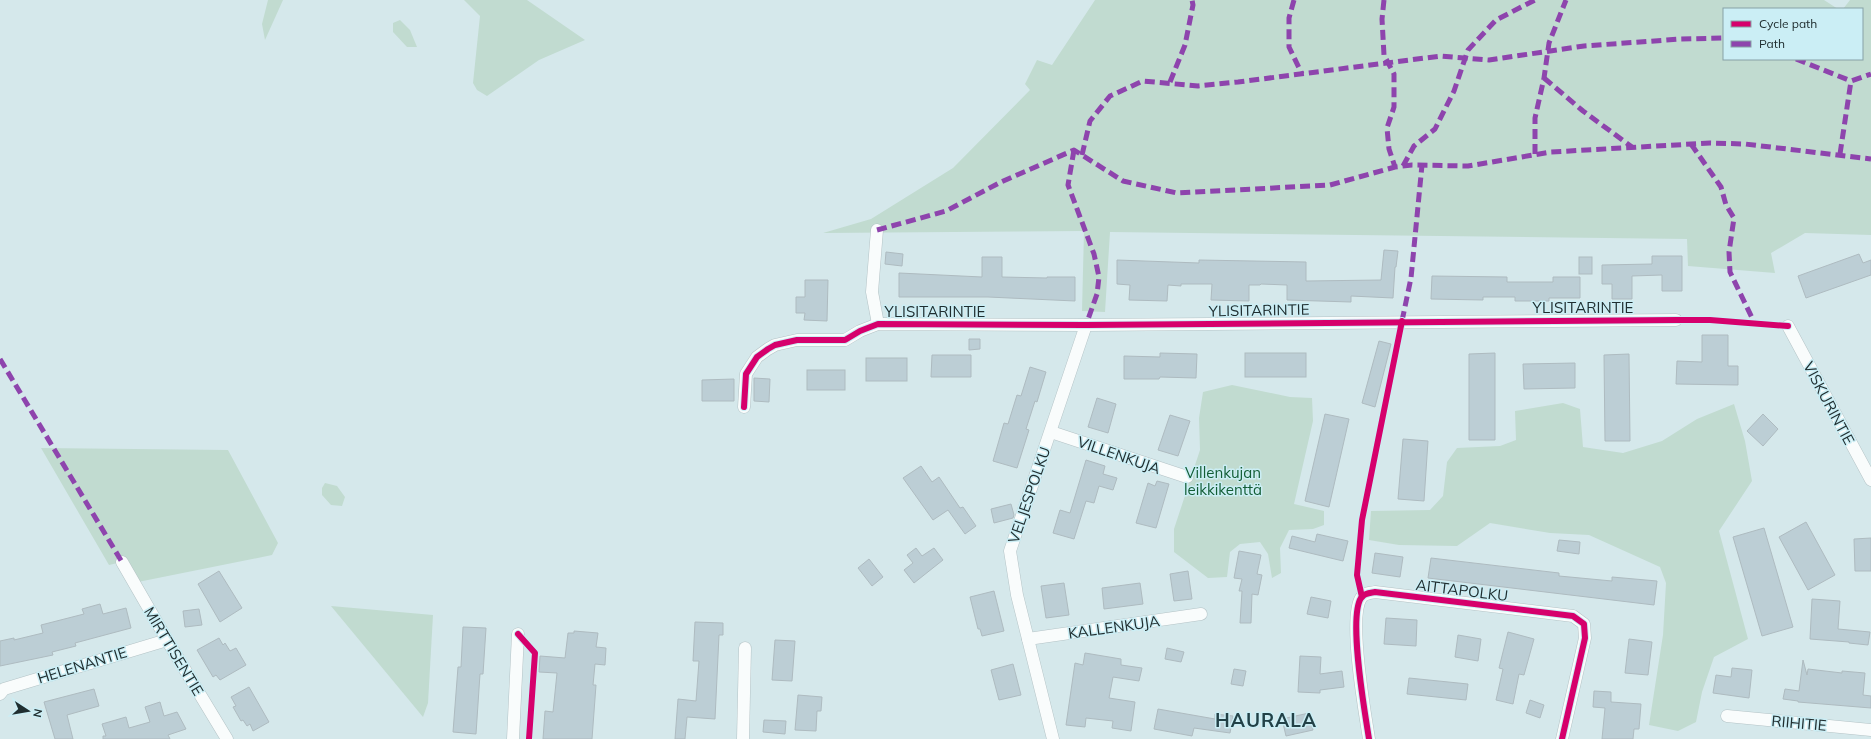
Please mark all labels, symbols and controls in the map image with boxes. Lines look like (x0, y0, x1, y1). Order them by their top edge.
legend (1723, 8, 1863, 60)
text: Cycle path (1759, 16, 1817, 31)
text: Path (1759, 36, 1785, 51)
street label: YLISITARINTIE (1532, 298, 1634, 317)
street label: YLISITARINTIE (1207, 300, 1310, 320)
street label: YLISITARINTIE (884, 302, 986, 321)
street label: VISKURINTIE (1799, 358, 1859, 448)
street label: VILLENKUJA (1075, 432, 1163, 478)
street label: VELJESPOLKU (1004, 444, 1054, 546)
park label: Villenkujan leikkikenttä (1184, 463, 1262, 499)
street label: AITTAPOLKU (1415, 575, 1509, 605)
street label: MIRTTISENTIE (140, 603, 208, 699)
street label: KALLENKUJA (1067, 611, 1161, 643)
street label: HELENANTIE (35, 642, 129, 688)
north arrow (8, 691, 48, 731)
text: N (30, 708, 45, 719)
district label: HAURALA (1215, 708, 1317, 732)
street label: RIIHITIE (1771, 711, 1828, 735)

